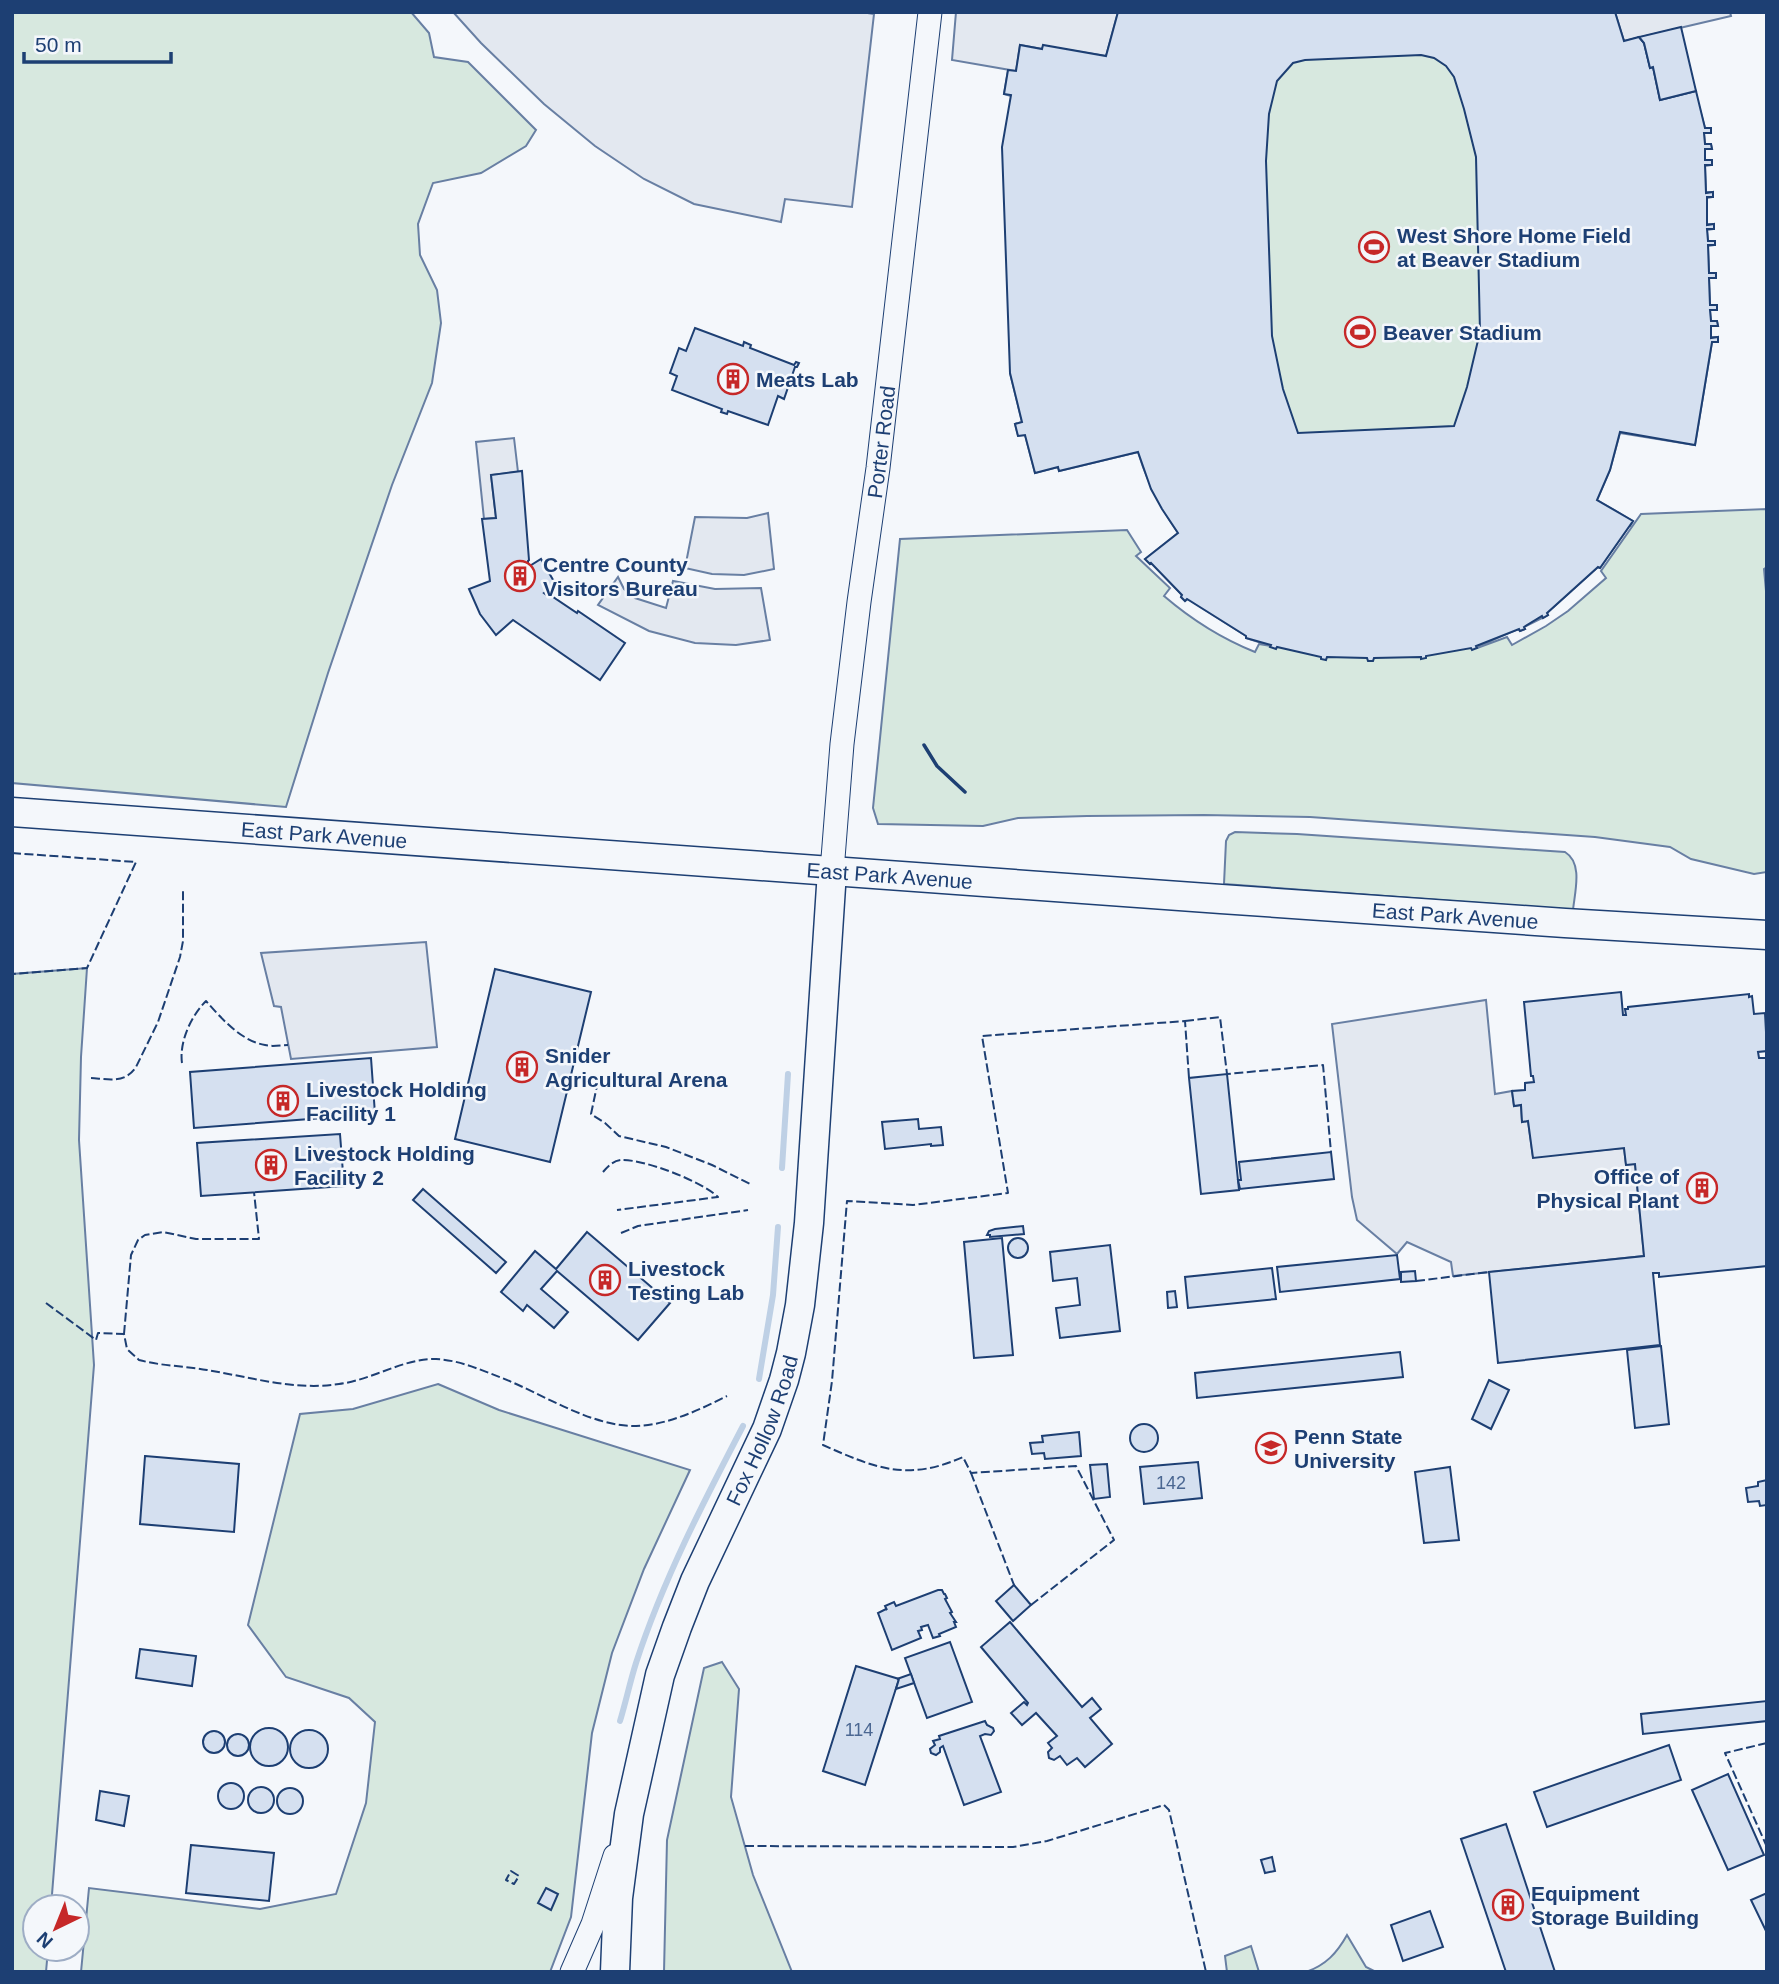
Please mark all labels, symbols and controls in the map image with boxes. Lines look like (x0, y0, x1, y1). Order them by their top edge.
scale bar (24, 21, 172, 65)
text: 50 m (35, 33, 82, 56)
place label: West Shore Home Field at Beaver Stadium (1397, 224, 1631, 271)
sports icon: West Shore Home Field at Beaver Stadium (1357, 230, 1391, 264)
sports icon: Beaver Stadium (1343, 315, 1377, 349)
place label: Beaver Stadium (1383, 321, 1542, 344)
building icon: Meats Lab (716, 362, 750, 396)
place label: Meats Lab (756, 368, 859, 391)
street label: Porter Road (862, 384, 899, 500)
place label: Centre County Visitors Bureau (543, 553, 698, 600)
building icon: Centre County Visitors Bureau (503, 559, 537, 593)
street label: East Park Avenue (240, 817, 408, 852)
street label: East Park Avenue (806, 858, 974, 893)
street label: East Park Avenue (1371, 898, 1539, 933)
place label: Snider Agricultural Arena (545, 1044, 728, 1091)
building icon: Snider Agricultural Arena (505, 1050, 539, 1084)
place label: Livestock Holding Facility 1 (306, 1078, 487, 1125)
building icon: Livestock Holding Facility 1 (266, 1084, 300, 1118)
place label: Livestock Holding Facility 2 (294, 1142, 475, 1189)
building icon: Livestock Holding Facility 2 (254, 1148, 288, 1182)
place label: Office of Physical Plant (1537, 1165, 1680, 1212)
building icon: Office of Physical Plant (1685, 1171, 1719, 1205)
place label: Livestock Testing Lab (628, 1257, 744, 1304)
building icon: Livestock Testing Lab (588, 1263, 622, 1297)
street label: Fox Hollow Road (721, 1352, 802, 1509)
place label: Penn State University (1294, 1425, 1403, 1472)
school or university icon: Penn State University (1254, 1431, 1288, 1465)
house number: 142 (1156, 1473, 1186, 1493)
house number: 114 (845, 1720, 873, 1740)
place label: Equipment Storage Building (1531, 1882, 1699, 1929)
building icon: Equipment Storage Building (1491, 1888, 1525, 1922)
north arrow (21, 1893, 91, 1963)
text: N (33, 1928, 57, 1952)

